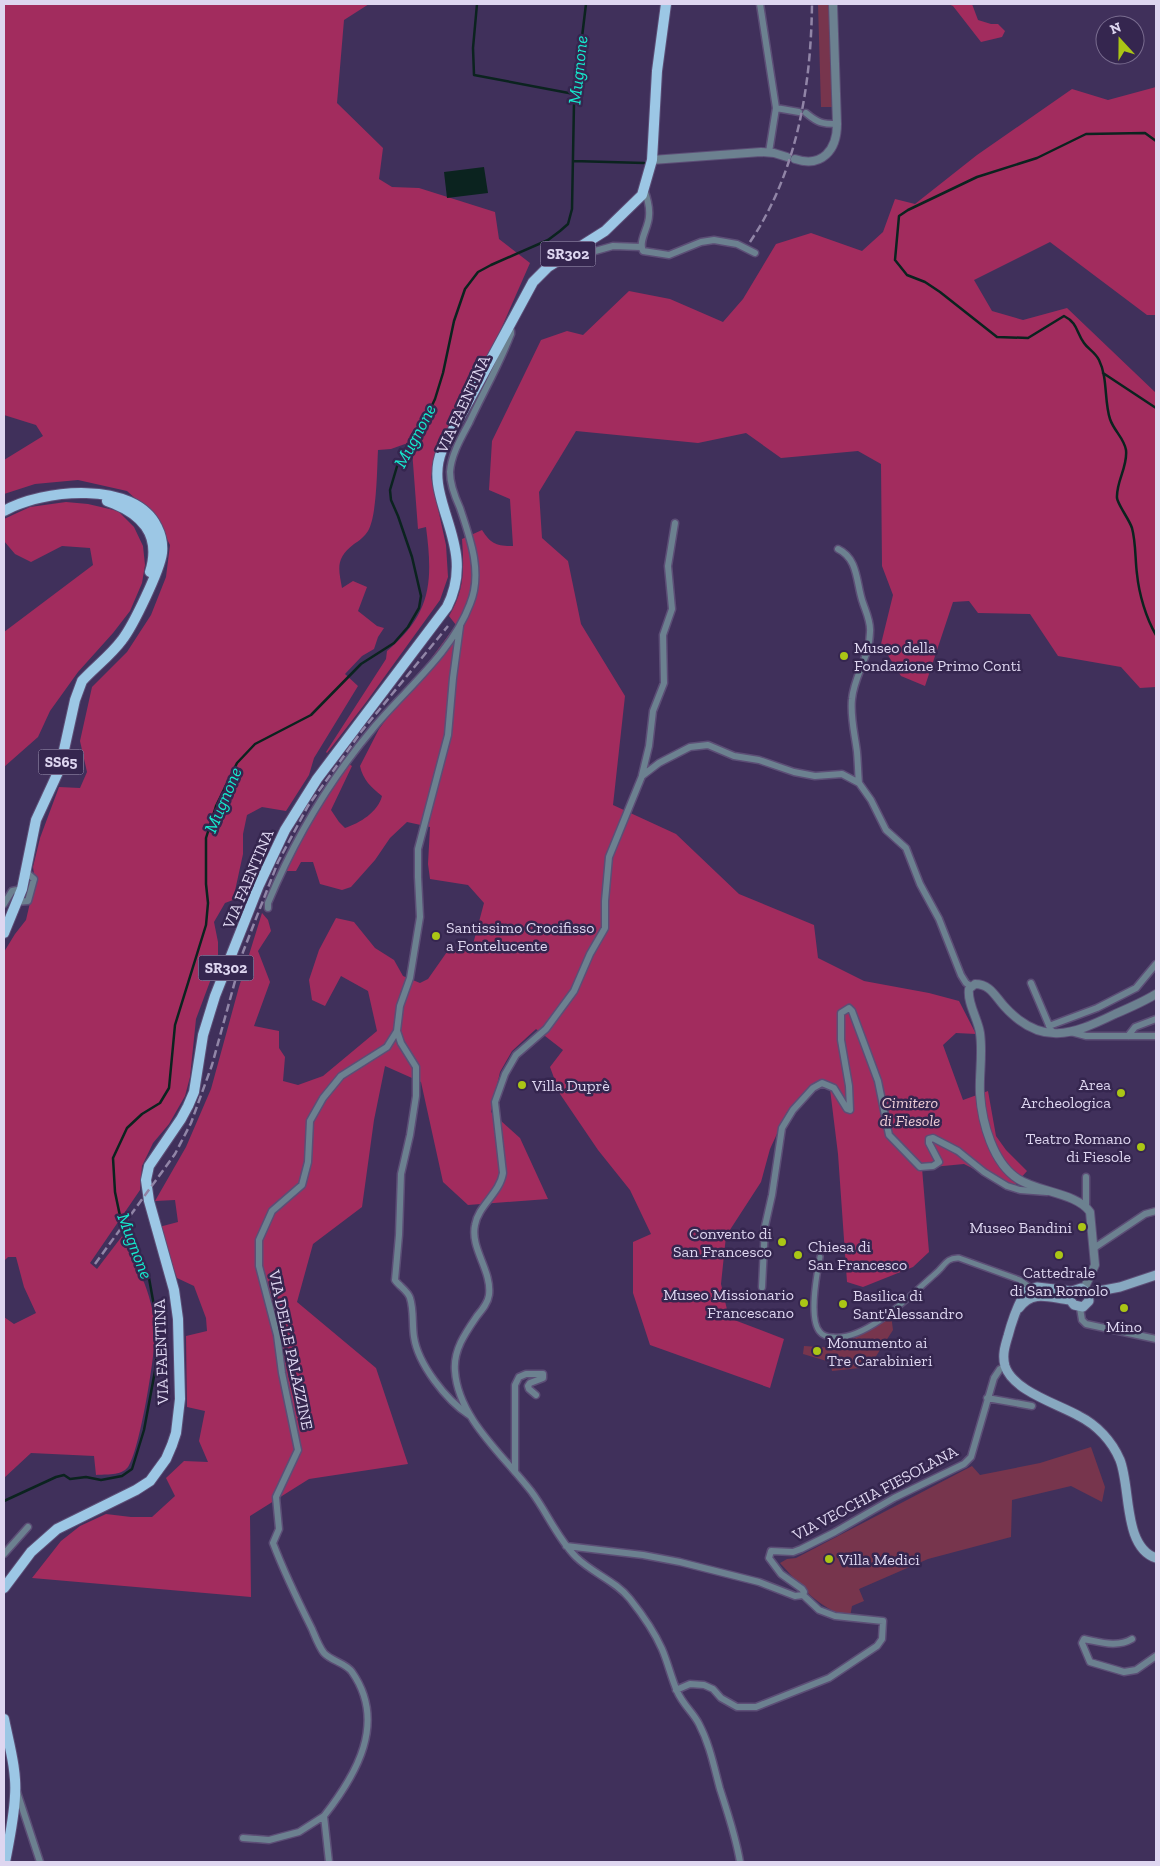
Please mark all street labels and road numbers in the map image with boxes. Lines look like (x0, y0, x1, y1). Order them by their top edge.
road number: SR302 (540, 242, 596, 266)
street label: VIA FAENTINA (432, 352, 494, 457)
road number: SS65 (38, 750, 84, 774)
street label: VIA FAENTINA (218, 826, 278, 932)
road number: SR302 (198, 956, 254, 980)
street label: VIA DELLE PALAZZINE (265, 1268, 317, 1432)
street label: VIA FAENTINA (150, 1298, 172, 1406)
street label: VIA VECCHIA FIESOLANA (788, 1441, 961, 1545)

